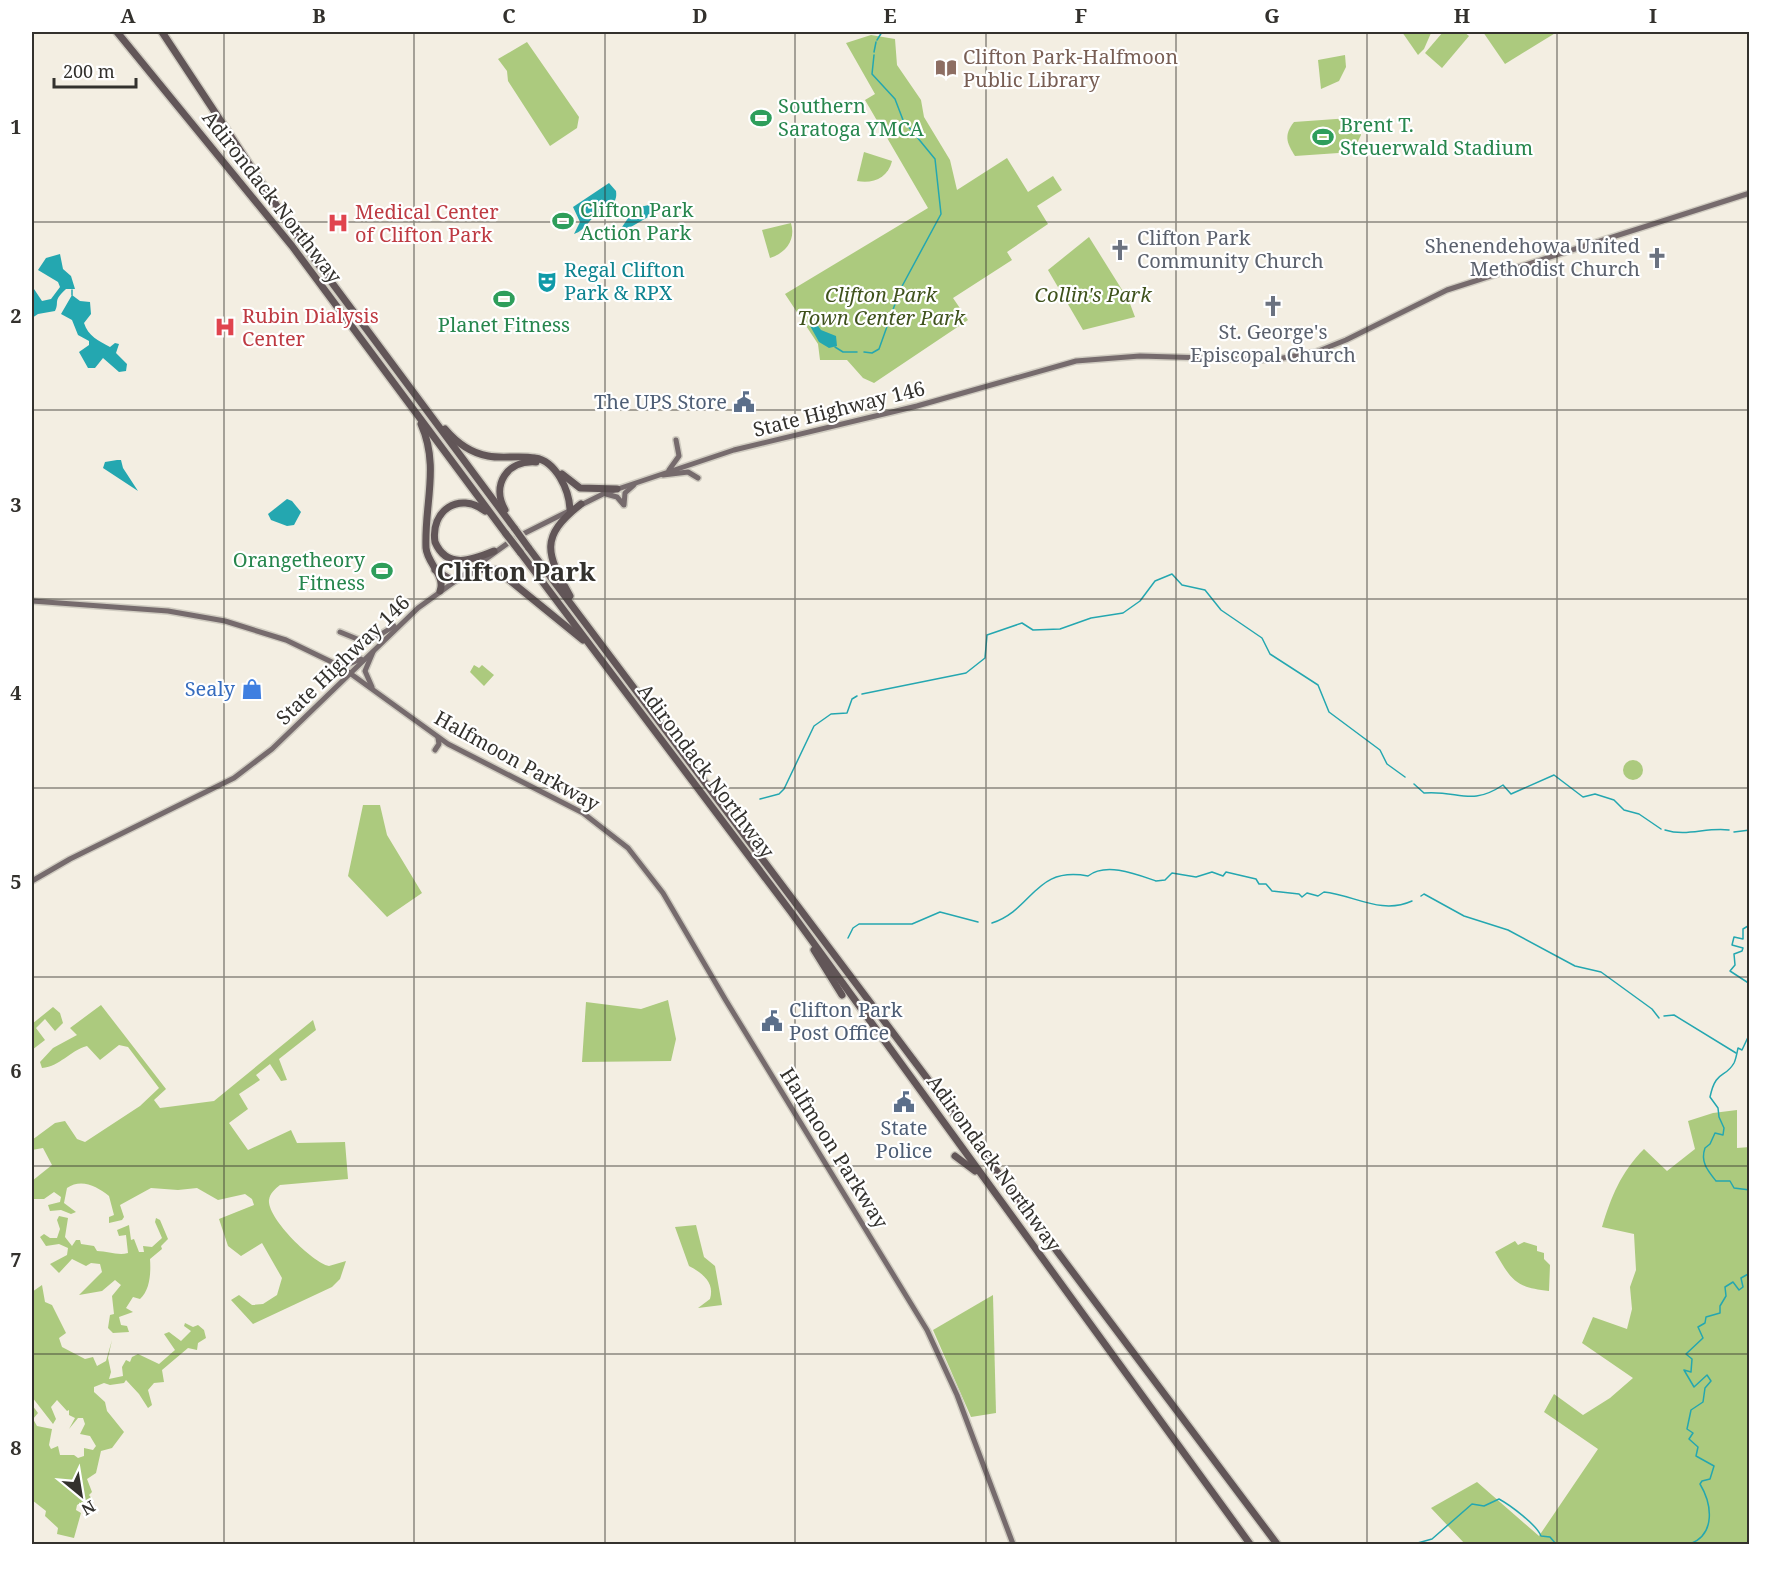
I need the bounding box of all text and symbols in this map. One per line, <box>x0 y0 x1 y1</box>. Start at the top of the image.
text: A <box>120 2 136 29</box>
text: B <box>312 2 326 29</box>
text: C <box>502 2 516 29</box>
text: D <box>692 2 708 29</box>
text: E <box>883 2 897 29</box>
text: F <box>1075 2 1087 29</box>
text: G <box>1264 2 1280 29</box>
text: H <box>1454 2 1470 29</box>
text: I <box>1649 2 1657 29</box>
place label: Clifton Park-Halfmoon Public Library <box>963 43 1178 93</box>
scale bar <box>54 51 136 89</box>
library icon: Clifton Park-Halfmoon Public Library <box>934 56 958 80</box>
text: 200 m <box>63 59 115 83</box>
place label: Southern Saratoga YMCA <box>778 92 925 142</box>
street label: Adirondack Northway <box>197 105 349 289</box>
sports icon: Southern Saratoga YMCA <box>749 106 773 130</box>
place label: Brent T. Steuerwald Stadium <box>1340 111 1533 161</box>
text: 1 <box>10 113 22 140</box>
sports icon: Brent T. Steuerwald Stadium <box>1311 125 1335 149</box>
place label: Clifton Park Action Park <box>580 196 694 246</box>
place label: Medical Center of Clifton Park <box>355 198 499 248</box>
sports icon: Clifton Park Action Park <box>551 209 575 233</box>
hospital icon: Medical Center of Clifton Park <box>326 211 350 235</box>
place label: Clifton Park Community Church <box>1137 224 1324 274</box>
place label: Shenendehowa United Methodist Church <box>1425 232 1640 282</box>
church icon: Clifton Park Community Church <box>1108 238 1132 262</box>
church icon: Shenendehowa United Methodist Church <box>1645 246 1669 270</box>
place label: Regal Clifton Park & RPX <box>564 256 685 306</box>
theatre icon: Regal Clifton Park & RPX <box>535 270 559 294</box>
park label: Clifton Park Town Center Park <box>797 281 965 331</box>
park label: Collin's Park <box>1034 281 1152 308</box>
sports icon: Planet Fitness <box>492 287 516 311</box>
church icon: St. George's Episcopal Church <box>1261 294 1285 318</box>
text: 2 <box>10 302 22 329</box>
place label: Rubin Dialysis Center <box>242 302 379 352</box>
place label: Planet Fitness <box>438 311 570 338</box>
hospital icon: Rubin Dialysis Center <box>213 315 237 339</box>
place label: St. George's Episcopal Church <box>1190 318 1356 368</box>
street label: State Highway 146 <box>750 374 928 443</box>
place label: The UPS Store <box>594 388 727 415</box>
public building icon: The UPS Store <box>732 390 756 414</box>
text: 3 <box>10 491 22 518</box>
place label: Orangetheory Fitness <box>233 546 366 596</box>
district label: Clifton Park <box>436 553 596 589</box>
sports icon: Orangetheory Fitness <box>370 559 394 583</box>
street label: State Highway 146 <box>270 589 415 730</box>
place label: Sealy <box>185 675 236 702</box>
shop icon: Sealy <box>240 677 264 701</box>
street label: Adirondack Northway <box>632 678 781 864</box>
text: 4 <box>10 679 22 706</box>
street label: Halfmoon Parkway <box>430 704 605 817</box>
text: 5 <box>10 868 22 895</box>
place label: Clifton Park Post Office <box>789 996 903 1046</box>
public building icon: Clifton Park Post Office <box>760 1009 784 1033</box>
text: 6 <box>10 1057 22 1084</box>
street label: Halfmoon Parkway <box>774 1062 895 1234</box>
street label: Adirondack Northway <box>921 1069 1068 1257</box>
public building icon: State Police <box>892 1090 916 1114</box>
place label: State Police <box>876 1114 932 1164</box>
text: 7 <box>10 1246 22 1273</box>
text: 8 <box>10 1434 22 1461</box>
north arrow <box>51 1465 111 1525</box>
text: N <box>77 1495 99 1521</box>

